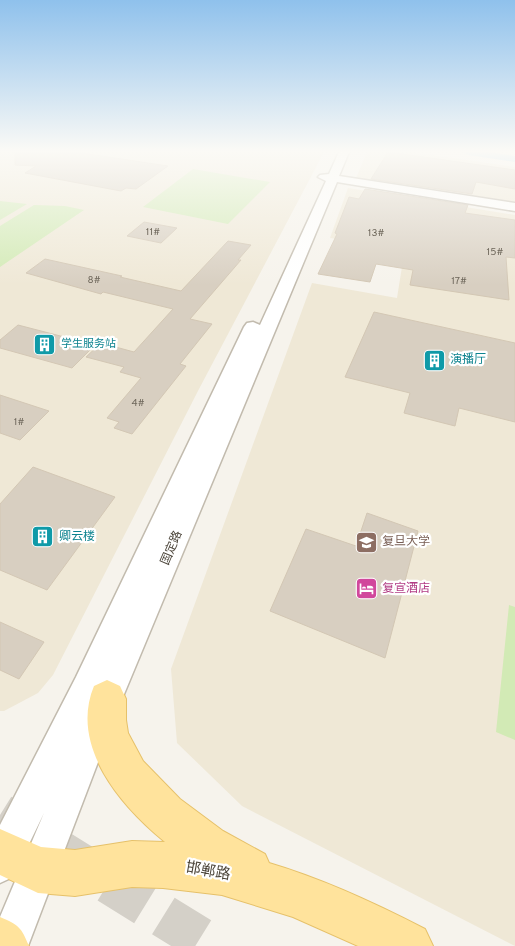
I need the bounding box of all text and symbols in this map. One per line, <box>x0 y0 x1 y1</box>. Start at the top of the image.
house number: 11# <box>146 226 160 239</box>
house number: 13# <box>368 227 384 240</box>
house number: 15# <box>487 246 504 259</box>
house number: 8# <box>88 274 101 287</box>
house number: 17# <box>451 275 467 288</box>
building icon: 学生服务站 <box>33 332 57 356</box>
place label: 学生服务站 <box>61 337 116 351</box>
building icon: 演播厅 <box>422 348 446 372</box>
place label: 演播厅 <box>450 352 486 368</box>
house number: 4# <box>131 397 145 410</box>
house number: 1# <box>14 416 24 429</box>
building icon: 卿云楼 <box>31 525 55 549</box>
street label: 国定路 <box>158 528 186 568</box>
place label: 卿云楼 <box>59 529 95 545</box>
school or university icon: 复旦大学 <box>354 530 378 554</box>
place label: 复旦大学 <box>382 534 430 550</box>
hotel icon: 复宣酒店 <box>354 577 378 601</box>
place label: 复宣酒店 <box>382 581 430 597</box>
street label: 邯郸路 <box>184 859 232 885</box>

